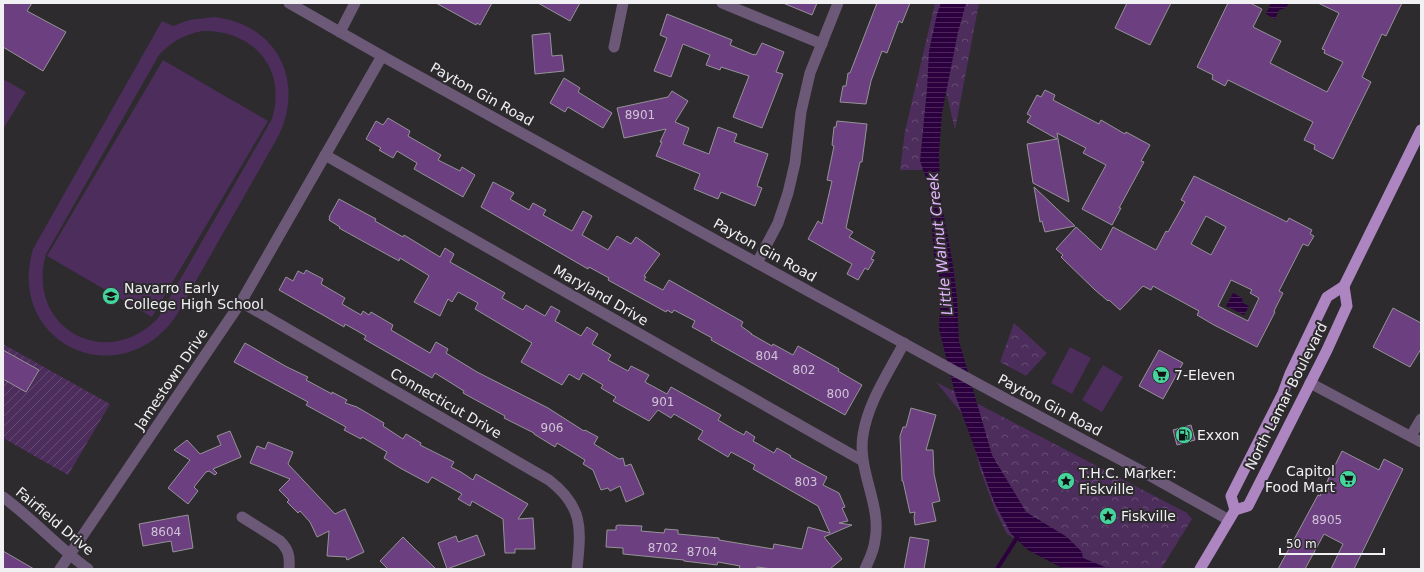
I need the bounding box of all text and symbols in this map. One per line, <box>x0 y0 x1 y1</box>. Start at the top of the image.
street label: Payton Gin Road <box>428 59 536 129</box>
house number: 8901 <box>625 108 655 122</box>
water label: Little Walnut Creek <box>923 171 956 316</box>
street label: Payton Gin Road <box>711 215 819 285</box>
street label: Maryland Drive <box>551 261 651 329</box>
place label: Navarro Early College High School <box>124 280 264 312</box>
school or university icon: Navarro Early College High School <box>101 286 121 306</box>
street label: North Lamar Boulevard <box>1242 320 1330 472</box>
street label: Jamestown Drive <box>131 325 211 433</box>
house number: 804 <box>756 349 778 363</box>
house number: 802 <box>793 363 815 377</box>
street label: Connecticut Drive <box>388 365 504 441</box>
supermarket icon: 7-Eleven <box>1151 365 1171 385</box>
place label: 7-Eleven <box>1174 367 1235 383</box>
street label: Payton Gin Road <box>995 371 1105 439</box>
house number: 800 <box>827 387 849 401</box>
house number: 901 <box>652 395 674 409</box>
house number: 906 <box>541 421 563 435</box>
fuel station icon: Exxon <box>1174 425 1194 445</box>
place label: Exxon <box>1197 427 1239 443</box>
place label: Capitol Food Mart <box>1265 463 1335 495</box>
place label: T.H.C. Marker: Fiskville <box>1078 465 1177 497</box>
supermarket icon: Capitol Food Mart <box>1338 469 1358 489</box>
place icon: T.H.C. Marker: Fiskville <box>1056 471 1076 491</box>
house number: 803 <box>795 475 817 489</box>
street label: Fairfield Drive <box>13 484 97 558</box>
place icon: Fiskville <box>1098 506 1118 526</box>
place label: Fiskville <box>1121 508 1176 524</box>
house number: 8905 <box>1312 513 1342 527</box>
house number: 8604 <box>151 525 181 539</box>
scale bar <box>1280 530 1384 556</box>
text: 50 m <box>1286 537 1317 551</box>
house number: 8702 <box>648 541 678 555</box>
house number: 8704 <box>687 545 717 559</box>

